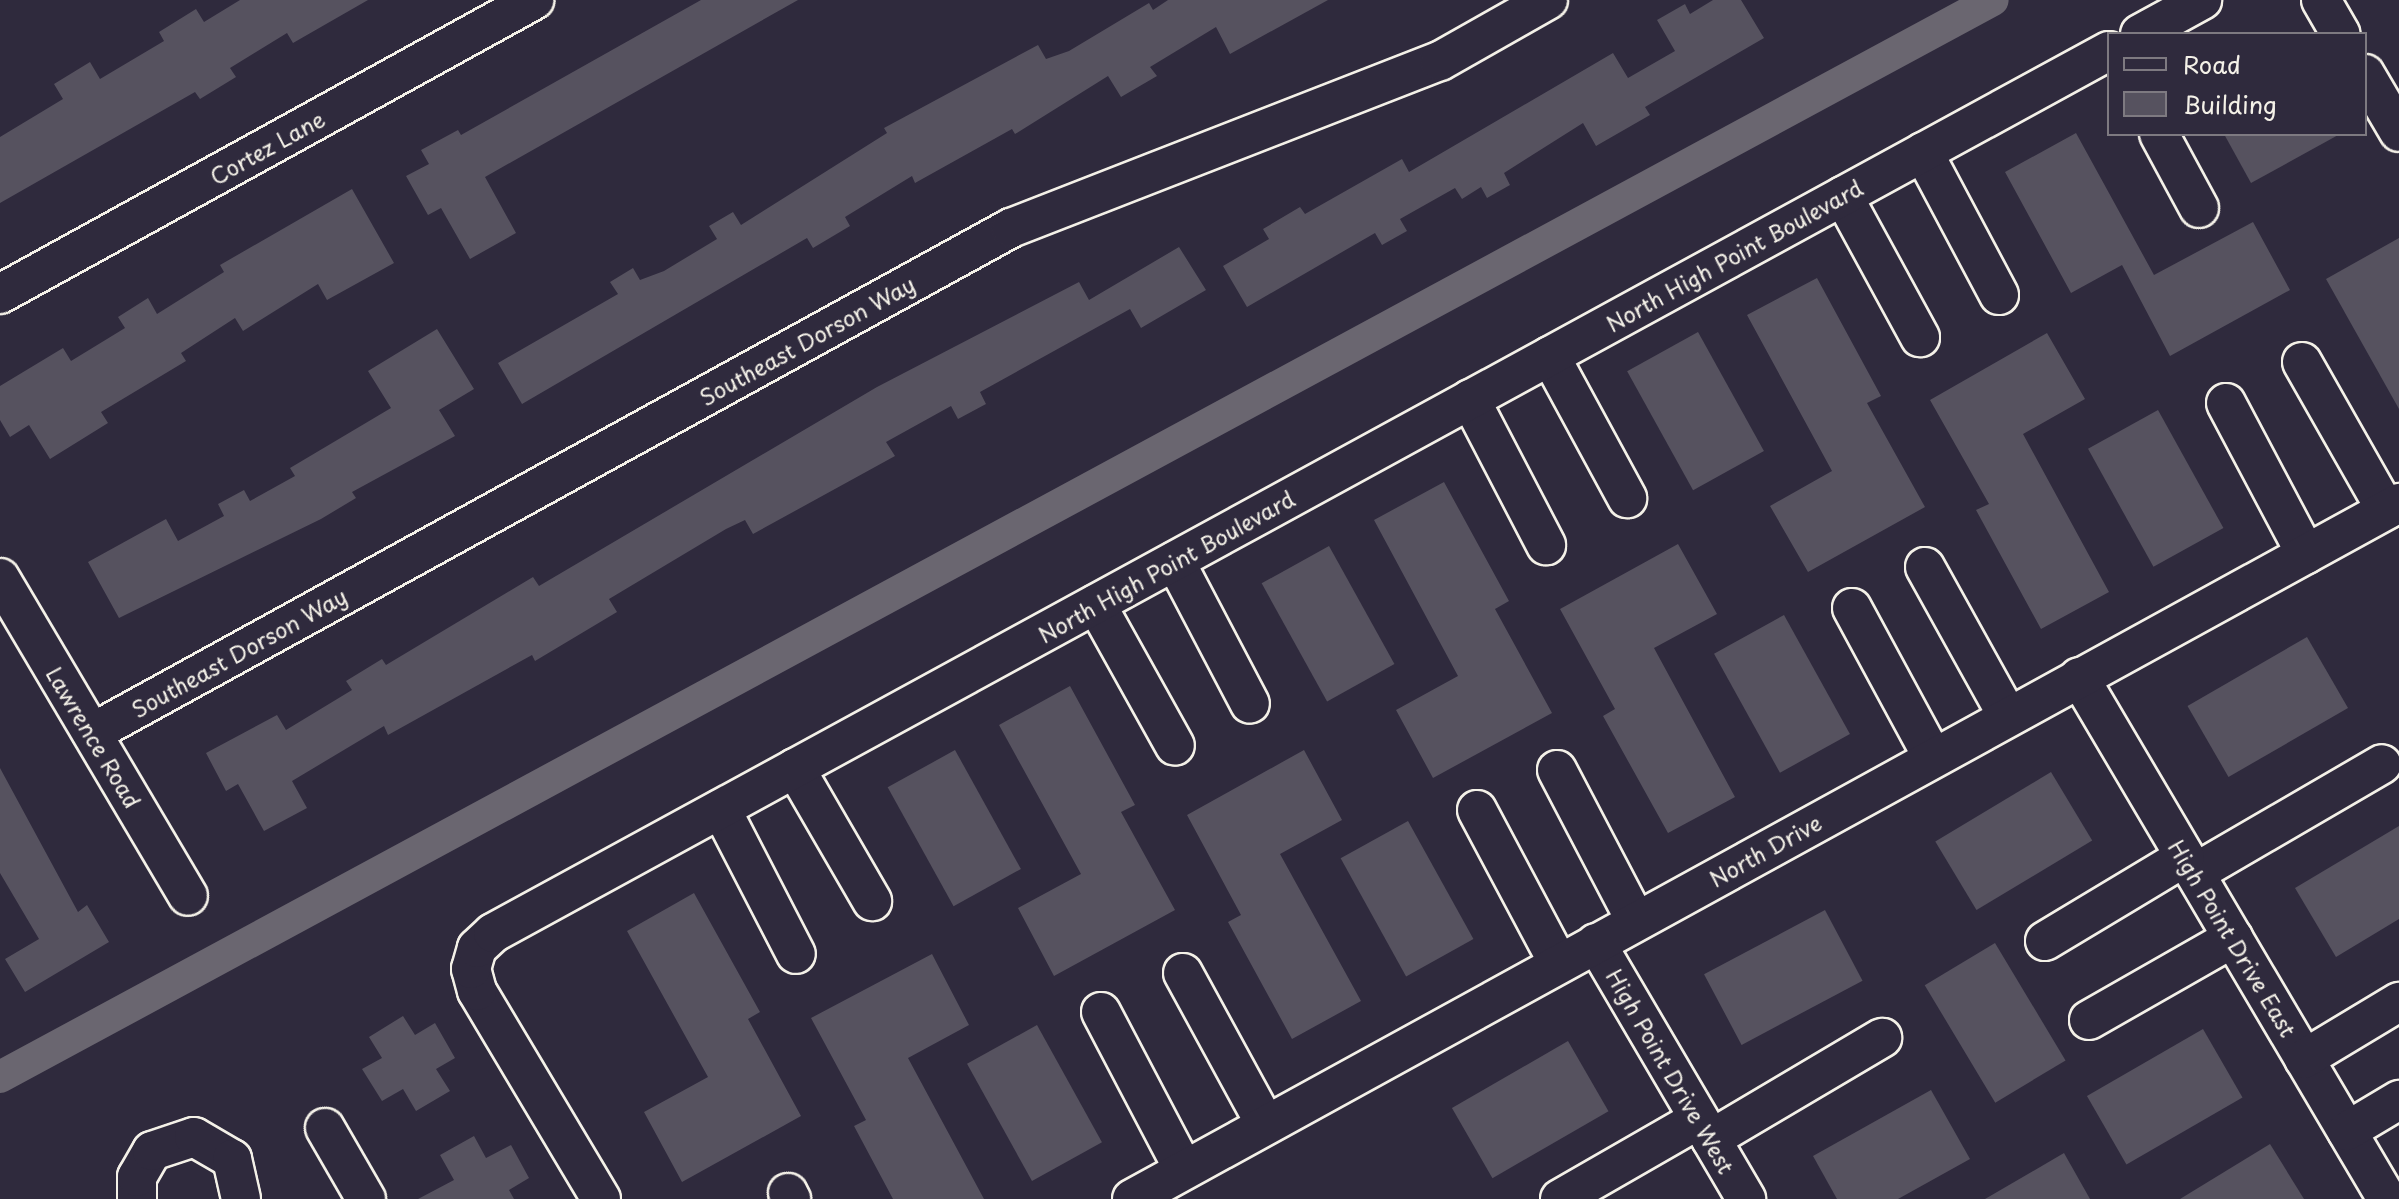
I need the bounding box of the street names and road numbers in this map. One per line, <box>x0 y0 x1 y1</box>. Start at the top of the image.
street label: Cortez Lane <box>205 104 329 190</box>
street label: North High Point Boulevard <box>1601 173 1867 337</box>
street label: Southeast Dorson Way <box>695 270 919 410</box>
street label: North High Point Boulevard <box>1033 484 1299 648</box>
street label: Southeast Dorson Way <box>127 582 351 722</box>
street label: Lawrence Road <box>41 661 147 813</box>
street label: North Drive <box>1704 808 1826 892</box>
street label: High Point Drive East <box>2163 834 2303 1042</box>
street label: High Point Drive West <box>1602 964 1740 1178</box>

